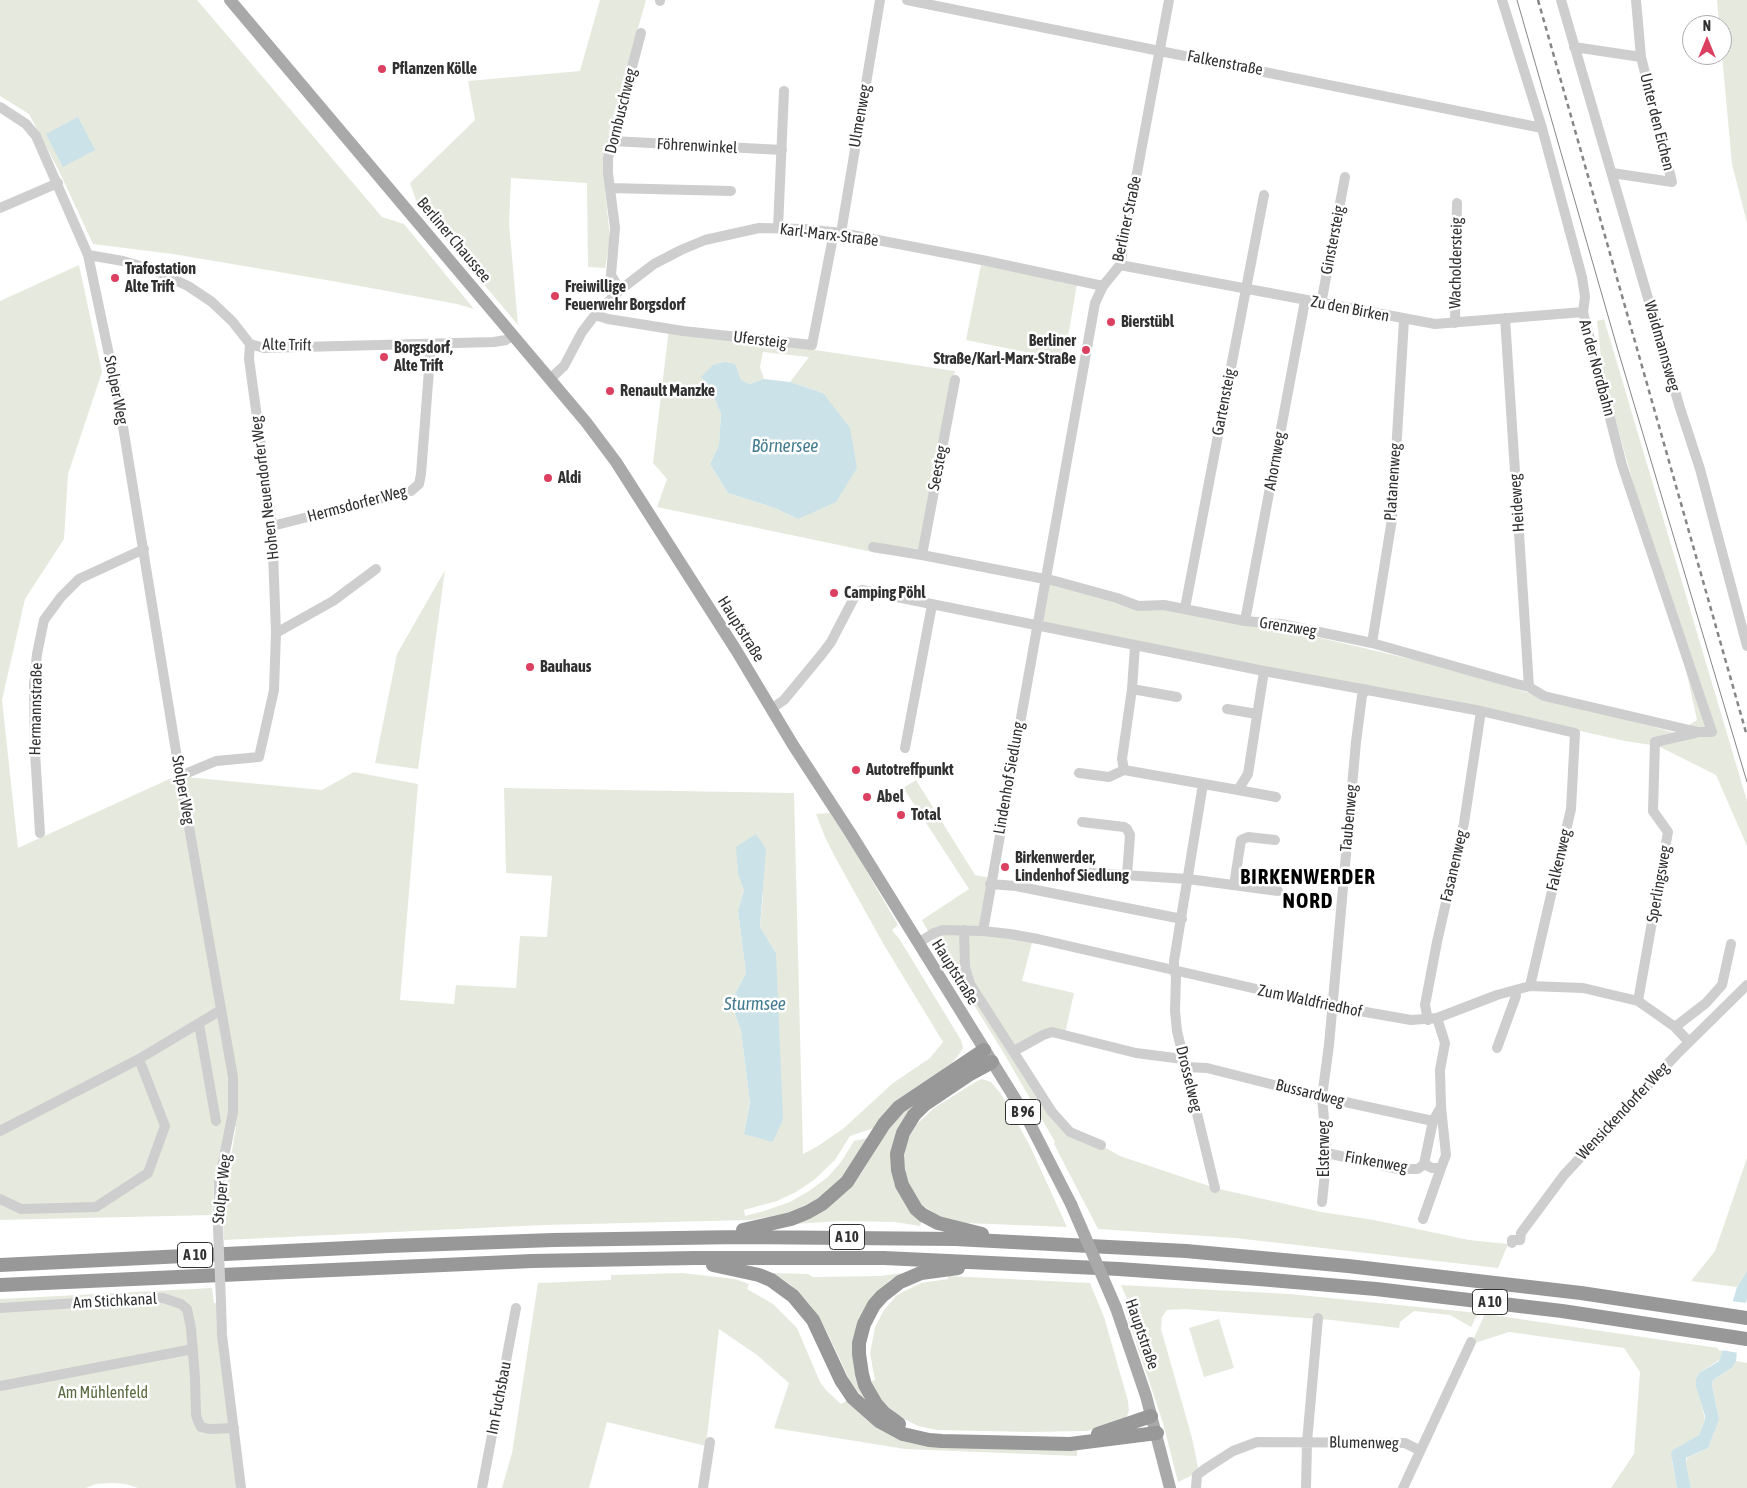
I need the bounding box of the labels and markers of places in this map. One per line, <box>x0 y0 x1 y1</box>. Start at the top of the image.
place label: Pflanzen Kölle <box>392 59 477 79</box>
marker: Pflanzen Kölle <box>376 63 388 75</box>
place label: Trafostation Alte Trift <box>125 259 196 297</box>
marker: Trafostation Alte Trift <box>109 272 121 284</box>
place label: Freiwillige Feuerwehr Borgsdorf <box>565 277 685 315</box>
marker: Freiwillige Feuerwehr Borgsdorf <box>549 290 561 302</box>
place label: Bierstübl <box>1121 312 1174 332</box>
marker: Bierstübl <box>1105 316 1117 328</box>
place label: Berliner Straße/Karl-Marx-Straße <box>933 331 1076 369</box>
place label: Borgsdorf, Alte Trift <box>394 338 453 376</box>
marker: Berliner Straße/Karl-Marx-Straße <box>1080 344 1092 356</box>
marker: Borgsdorf, Alte Trift <box>378 351 390 363</box>
place label: Renault Manzke <box>620 381 715 401</box>
marker: Renault Manzke <box>604 385 616 397</box>
place label: Aldi <box>558 468 581 488</box>
marker: Aldi <box>542 472 554 484</box>
place label: Camping Pöhl <box>844 583 925 603</box>
marker: Camping Pöhl <box>828 587 840 599</box>
place label: Bauhaus <box>540 657 591 677</box>
marker: Bauhaus <box>524 661 536 673</box>
place label: Autotreffpunkt <box>866 760 954 780</box>
marker: Autotreffpunkt <box>850 764 862 776</box>
place label: Abel <box>877 787 904 807</box>
marker: Abel <box>861 791 873 803</box>
place label: Total <box>911 805 941 825</box>
marker: Total <box>895 809 907 821</box>
place label: Birkenwerder, Lindenhof Siedlung <box>1015 848 1129 886</box>
marker: Birkenwerder, Lindenhof Siedlung <box>999 861 1011 873</box>

